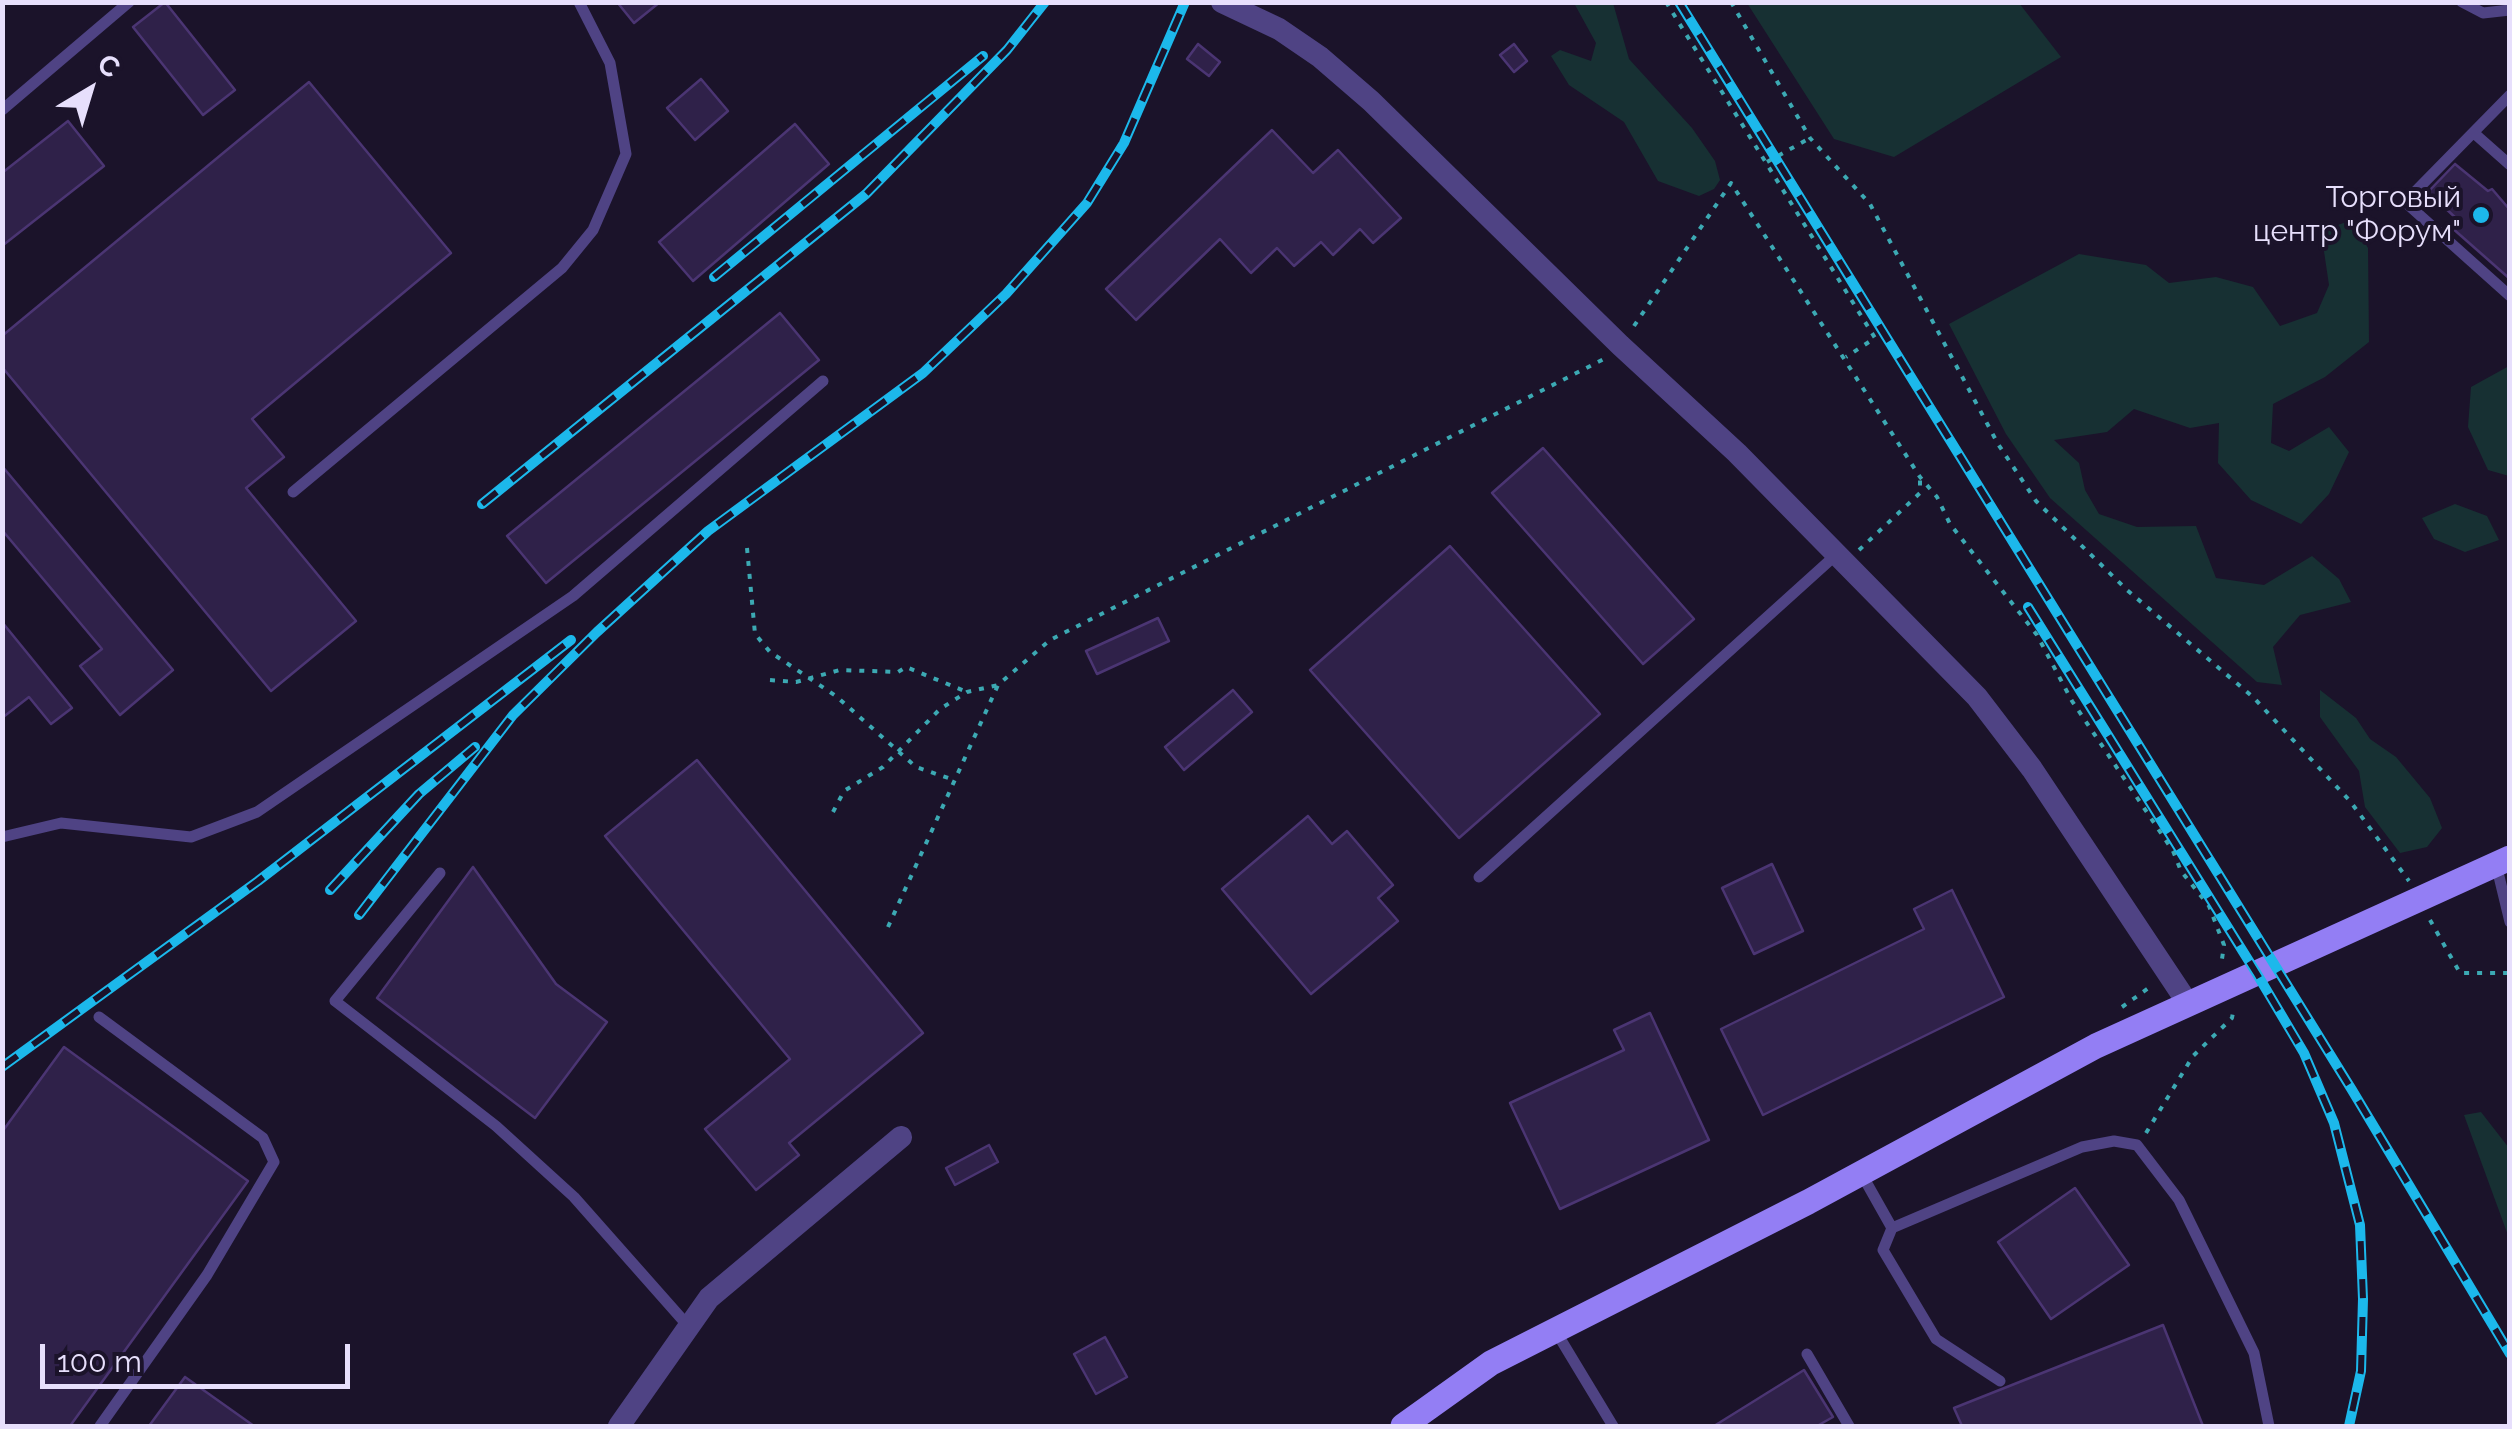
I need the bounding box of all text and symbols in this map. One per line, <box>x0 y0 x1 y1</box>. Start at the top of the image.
north arrow <box>40 40 140 140</box>
text: С <box>91 47 127 85</box>
place label: Торговый центр "Форум" <box>2253 180 2461 250</box>
marker: Торговый центр "Форум" <box>2470 204 2492 226</box>
scale bar <box>45 1324 355 1386</box>
text: 100 m <box>57 1344 142 1379</box>

